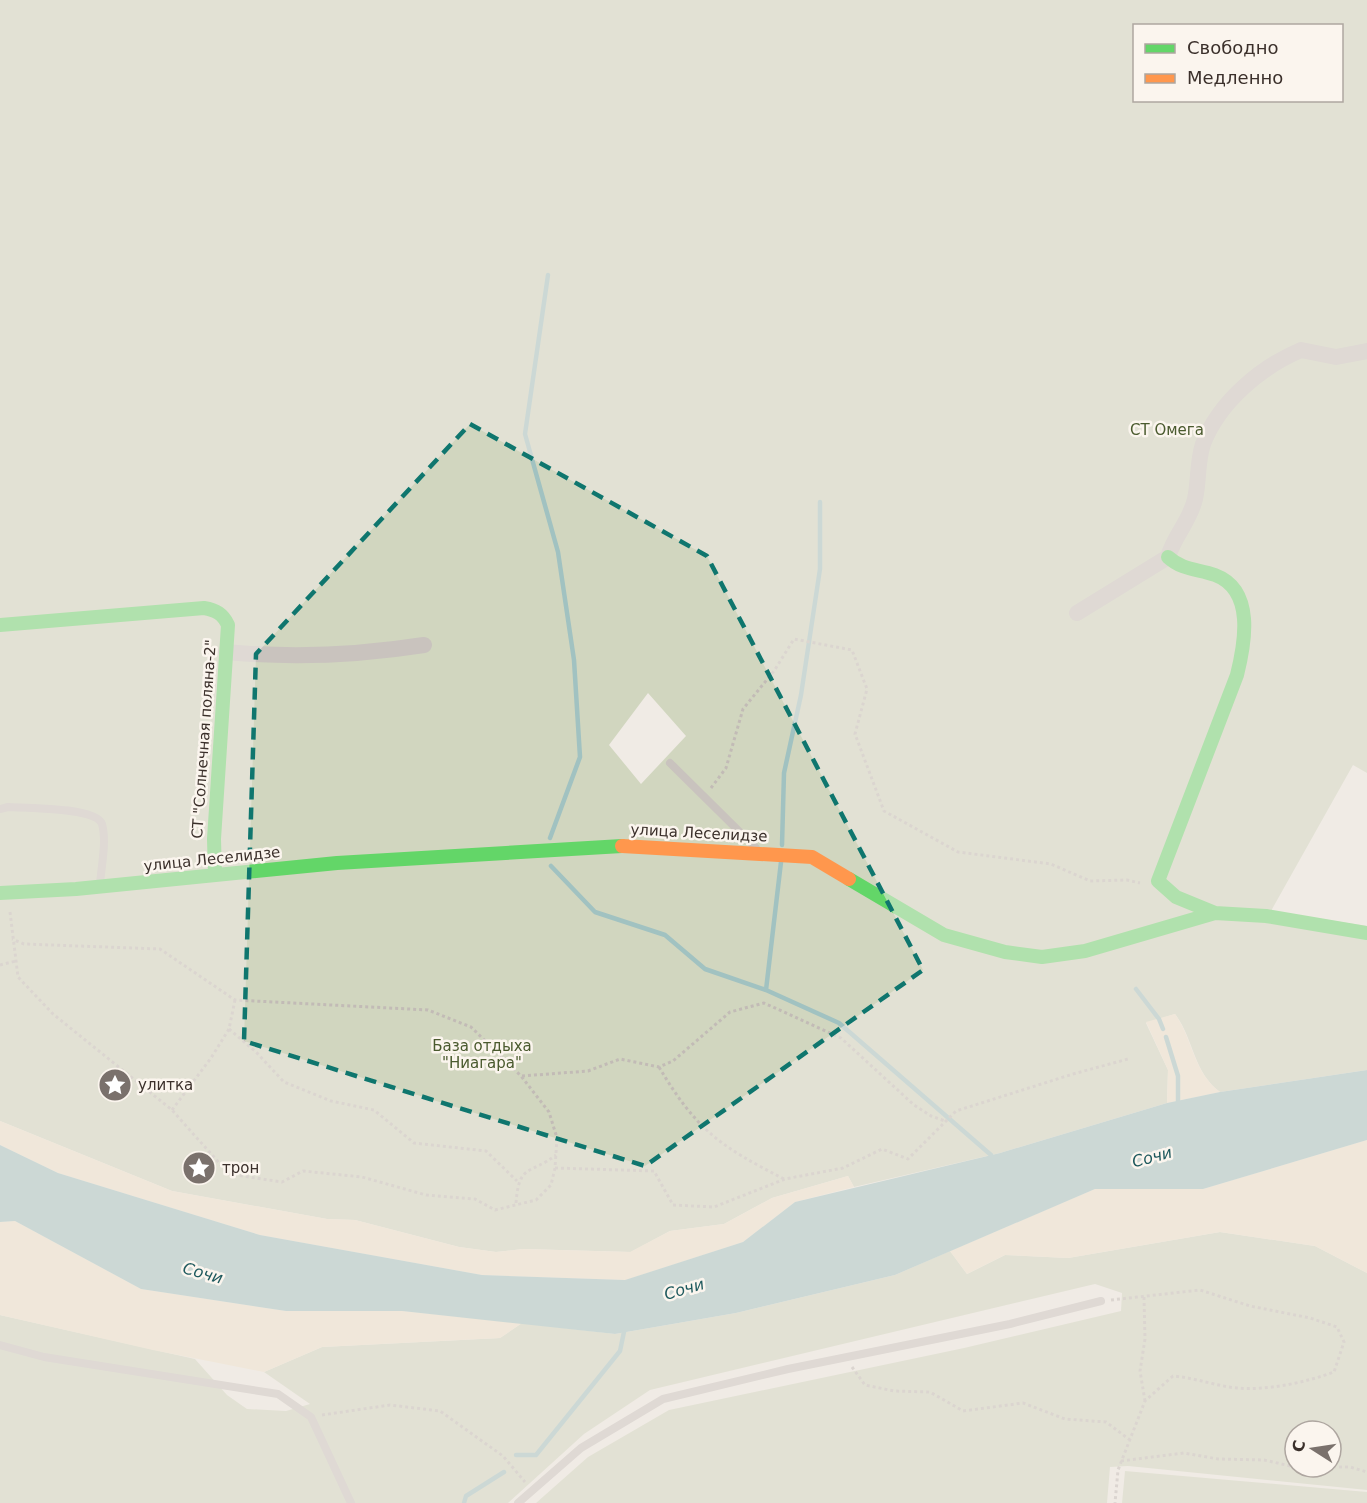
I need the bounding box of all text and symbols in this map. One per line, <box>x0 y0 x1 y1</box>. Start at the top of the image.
legend <box>1133 24 1343 102</box>
text: Свободно <box>1187 37 1279 58</box>
text: Медленно <box>1187 67 1283 88</box>
park label: СТ Омега <box>1130 421 1204 439</box>
street label: СТ "Солнечная поляна-2" <box>188 639 220 839</box>
street label: улица Леселидзе <box>630 820 768 846</box>
street label: улица Леселидзе <box>143 843 281 875</box>
park label: База отдыха "Ниагара" <box>432 1037 532 1072</box>
place icon: улитка <box>97 1067 133 1103</box>
place label: улитка <box>138 1076 193 1094</box>
water label: Сочи <box>1130 1143 1174 1171</box>
place icon: трон <box>181 1150 217 1186</box>
place label: трон <box>222 1159 259 1177</box>
water label: Сочи <box>181 1258 225 1288</box>
water label: Сочи <box>662 1274 706 1304</box>
north arrow <box>1283 1419 1343 1479</box>
text: С <box>1288 1438 1309 1454</box>

